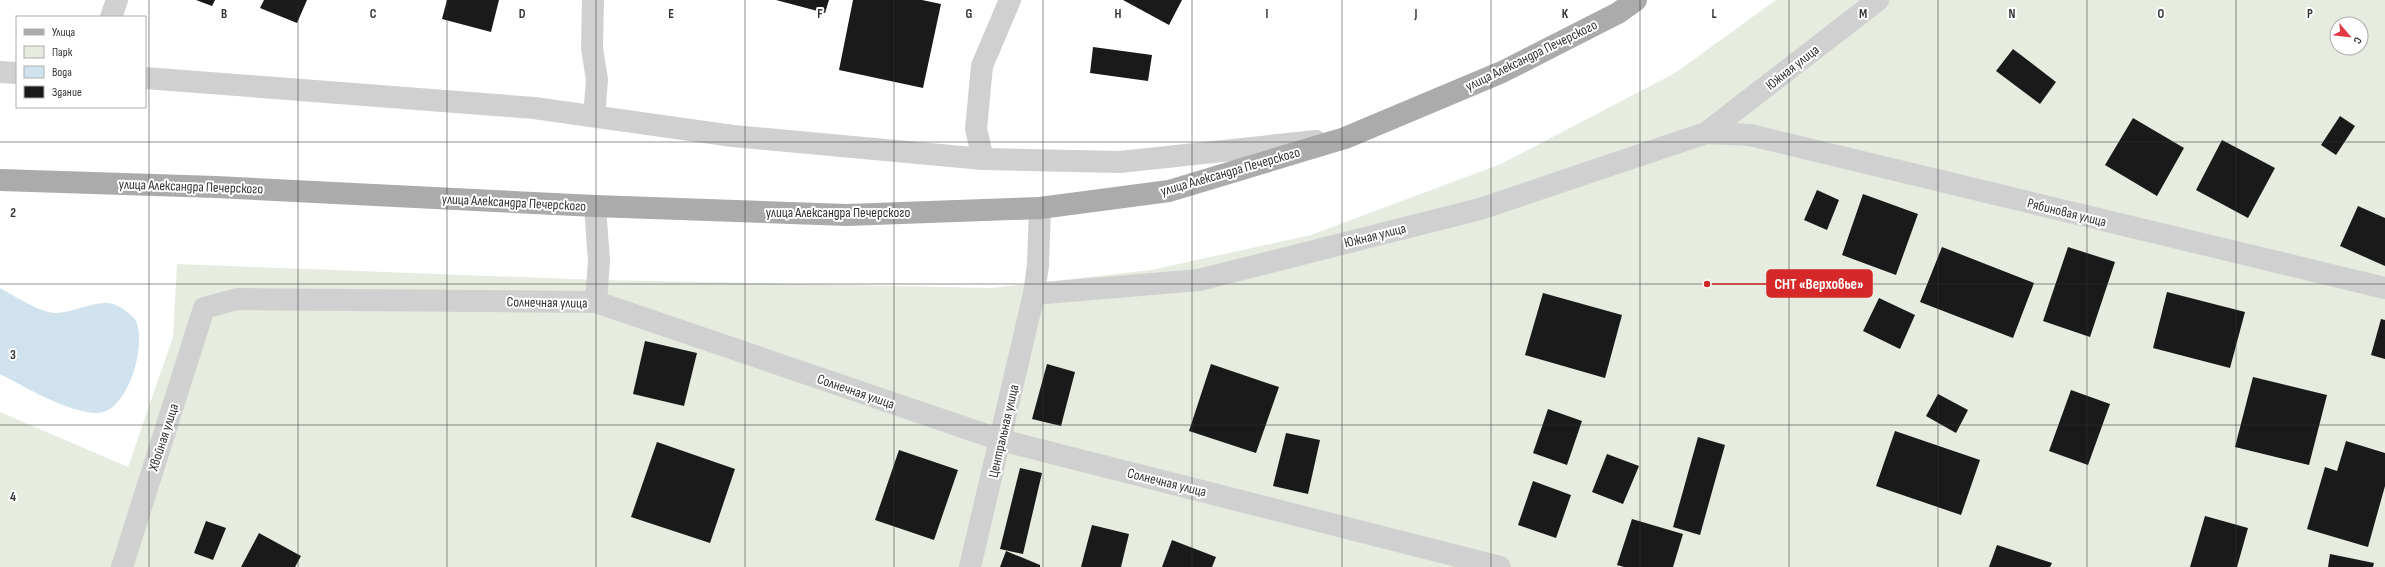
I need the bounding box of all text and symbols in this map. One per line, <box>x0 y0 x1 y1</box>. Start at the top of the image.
text: B <box>221 6 227 22</box>
text: C <box>370 6 377 22</box>
text: D <box>519 6 526 22</box>
text: E <box>668 6 674 22</box>
text: F <box>817 6 823 22</box>
text: G <box>966 6 973 22</box>
text: H <box>1115 6 1122 22</box>
text: I <box>1266 6 1269 22</box>
text: J <box>1414 6 1418 22</box>
text: K <box>1562 6 1569 22</box>
text: L <box>1711 6 1717 22</box>
text: M <box>1859 6 1867 22</box>
text: N <box>2009 6 2016 22</box>
text: O <box>2158 6 2165 22</box>
text: P <box>2307 6 2313 22</box>
legend <box>16 16 146 108</box>
street label: улица Александра Печерского <box>1463 16 1600 95</box>
north arrow <box>2329 16 2369 56</box>
text: Улица <box>52 25 76 40</box>
text: С <box>2350 35 2364 46</box>
street label: Южная улица <box>1762 41 1822 94</box>
text: Парк <box>52 45 73 60</box>
text: Вода <box>52 65 72 80</box>
text: Здание <box>52 85 82 100</box>
street label: улица Александра Печерского <box>1158 143 1302 200</box>
street label: улица Александра Печерского <box>118 175 264 198</box>
street label: улица Александра Печерского <box>441 190 587 215</box>
street label: Рябиновая улица <box>2026 194 2108 231</box>
street label: улица Александра Печерского <box>766 204 910 221</box>
text: 2 <box>10 205 16 221</box>
street label: Южная улица <box>1342 220 1408 251</box>
callout: СНТ «Верховье» <box>1767 270 1872 297</box>
text: СНТ «Верховье» <box>1774 275 1864 294</box>
street label: Солнечная улица <box>506 293 588 312</box>
text: 3 <box>10 347 16 363</box>
street label: Солнечная улица <box>815 370 897 413</box>
street label: Центральная улица <box>984 383 1022 479</box>
street label: Хвойная улица <box>144 401 182 474</box>
street label: Солнечная улица <box>1126 464 1208 501</box>
text: 4 <box>10 489 16 505</box>

